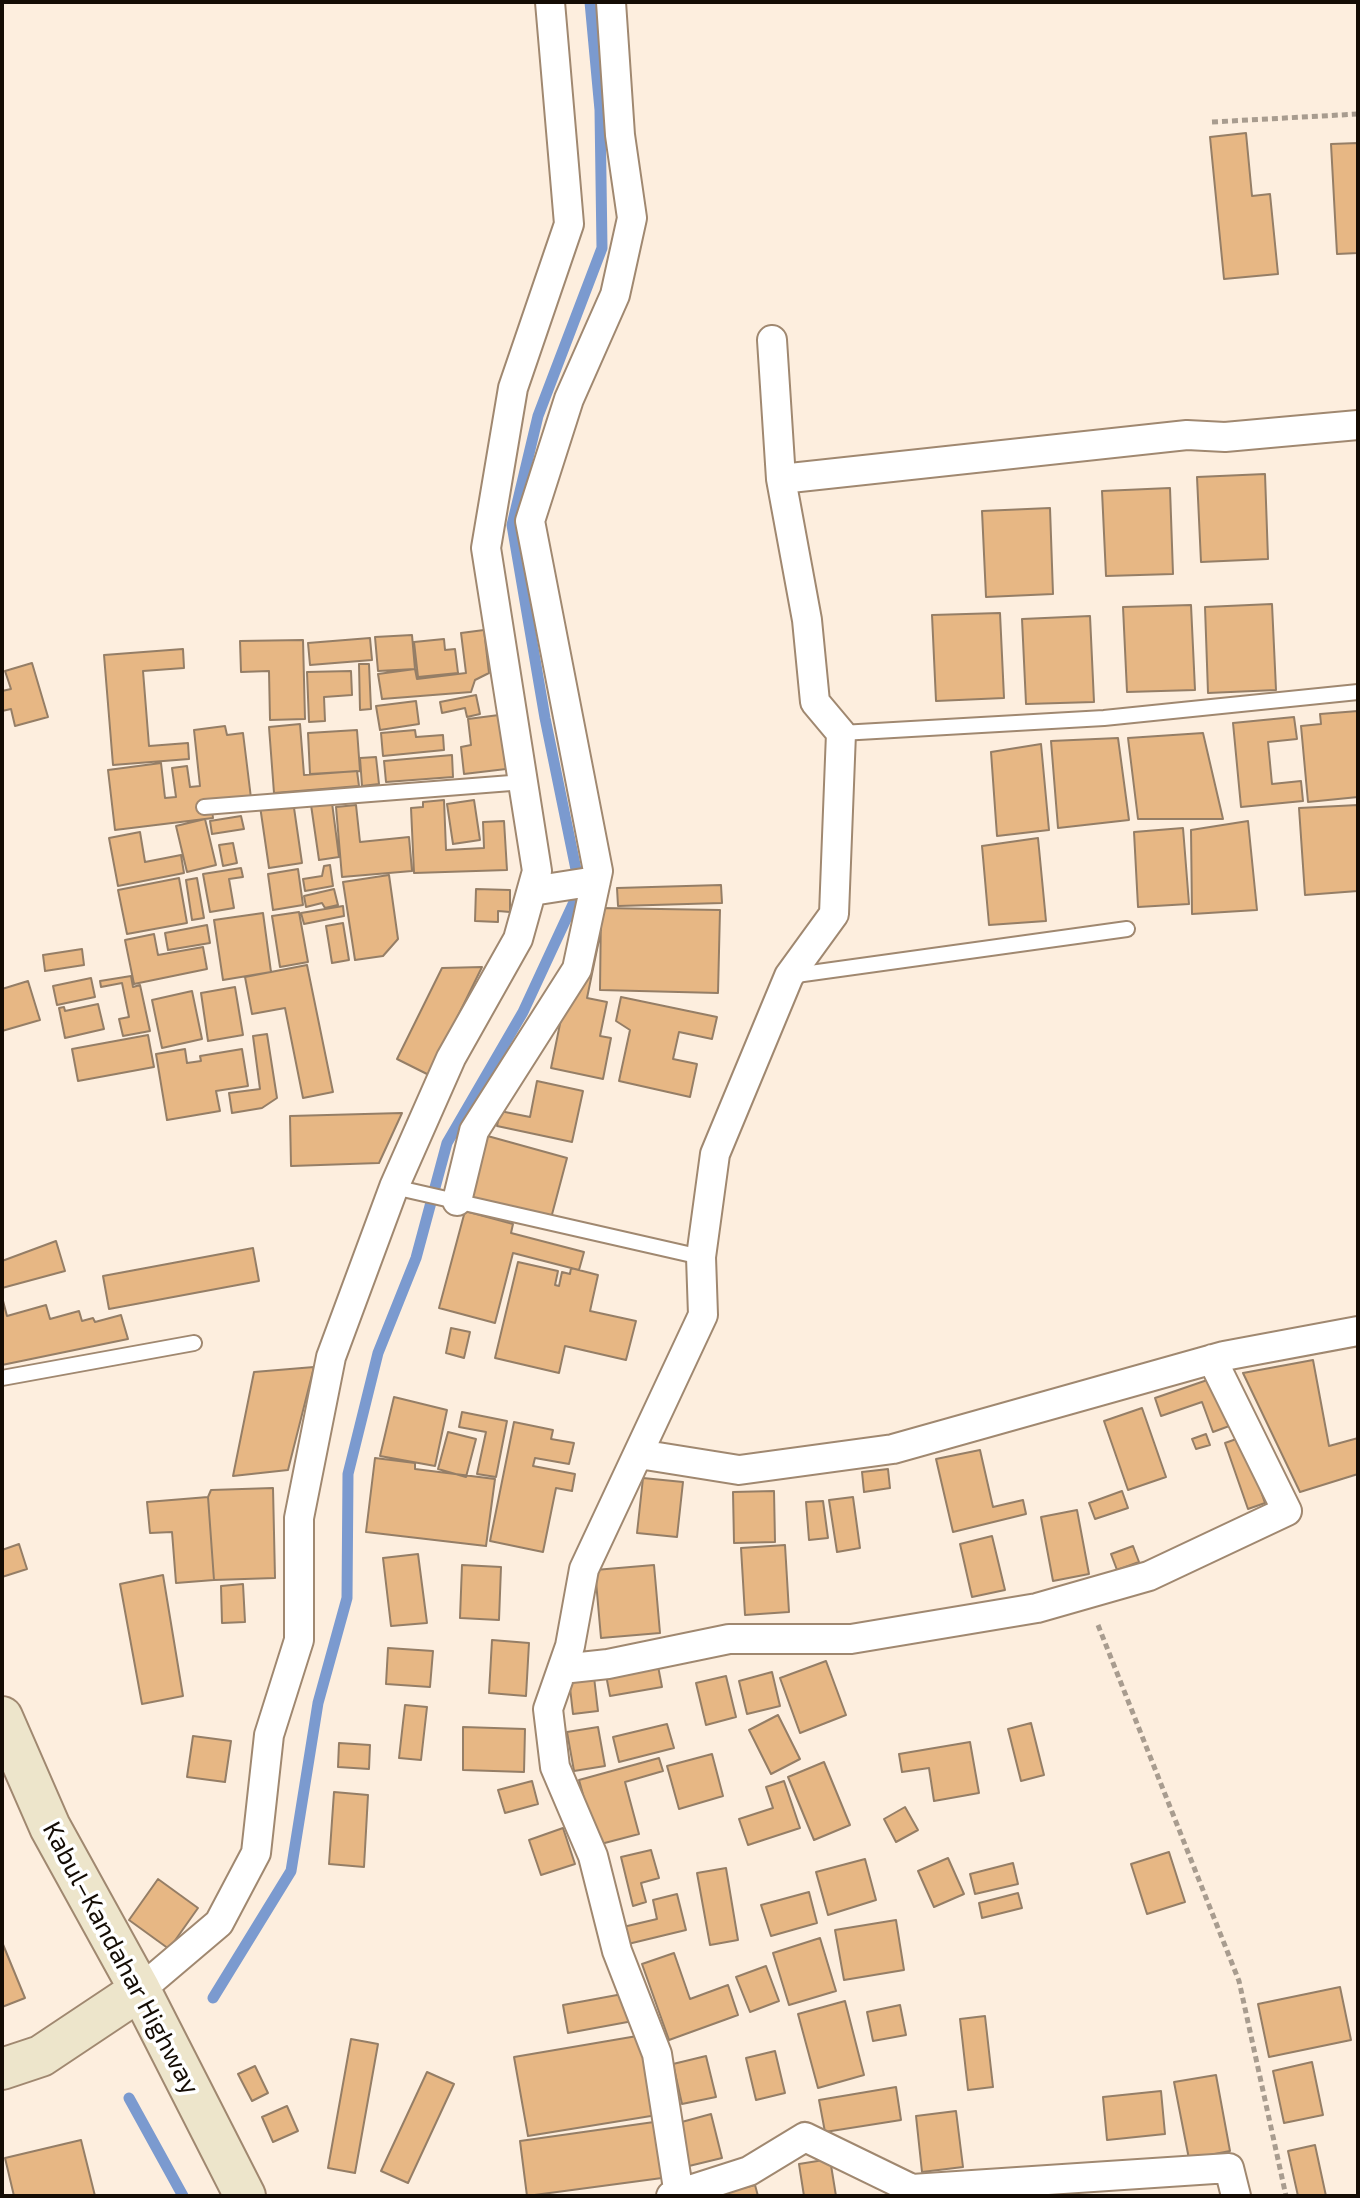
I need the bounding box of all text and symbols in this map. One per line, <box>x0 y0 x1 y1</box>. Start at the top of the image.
street label: Kabul–Kandahar Highway <box>36 1816 206 2100</box>

